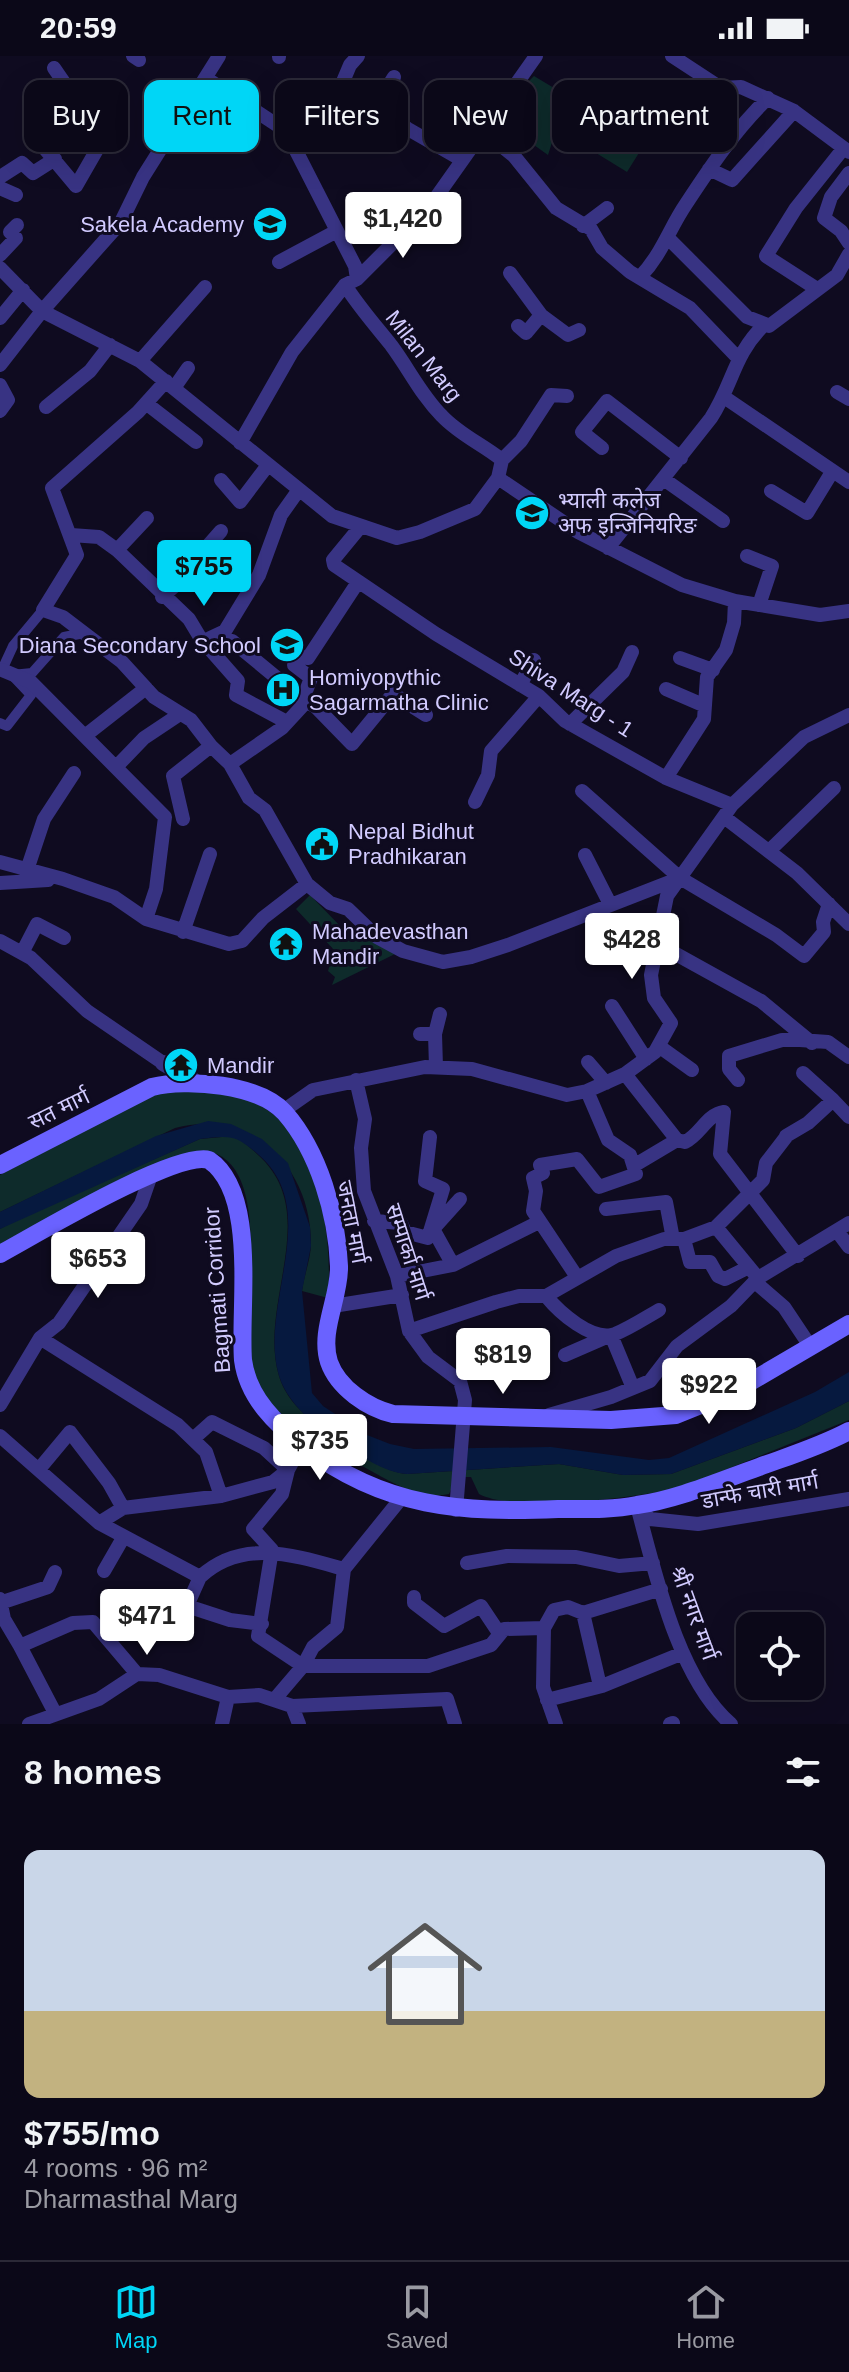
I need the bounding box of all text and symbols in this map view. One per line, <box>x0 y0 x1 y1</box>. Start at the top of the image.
text: 20:59 <box>40 11 117 44</box>
chip: Buy <box>24 80 128 152</box>
chip: Rent <box>144 80 259 152</box>
chip: Filters <box>275 80 408 152</box>
chip: New <box>424 80 536 152</box>
chip: Apartment <box>552 80 737 152</box>
pin: $1,420 <box>338 192 468 260</box>
text: $1,420 <box>363 203 443 233</box>
school or university icon: Sakela Academy <box>251 205 289 243</box>
place label: Sakela Academy <box>80 212 244 237</box>
street label: Milan Marg <box>381 305 467 407</box>
place label: भ्याली कलेज अफ इन्जिनियरिङ <box>558 487 698 538</box>
school or university icon: भ्याली कलेज अफ इन्जिनियरिङ <box>513 494 551 532</box>
pin: $755 <box>157 540 251 608</box>
text: $755 <box>175 551 233 581</box>
school or university icon: Diana Secondary School <box>268 626 306 664</box>
place label: Diana Secondary School <box>19 633 261 658</box>
street label: Shiva Marg - 1 <box>504 644 638 742</box>
place label: Homiyopythic Sagarmatha Clinic <box>309 665 489 715</box>
hospital icon: Homiyopythic Sagarmatha Clinic <box>264 671 302 709</box>
place label: Nepal Bidhut Pradhikaran <box>348 819 474 869</box>
public building icon: Nepal Bidhut Pradhikaran <box>303 825 341 863</box>
pin: $428 <box>585 913 679 981</box>
place label: Mahadevasthan Mandir <box>312 919 469 969</box>
text: $428 <box>603 924 661 954</box>
temple icon: Mahadevasthan Mandir <box>267 925 305 963</box>
temple icon: Mandir <box>162 1046 200 1084</box>
place label: Mandir <box>207 1053 274 1078</box>
street label: सत मार्ग <box>24 1083 94 1134</box>
street label: जनता मार्ग <box>332 1178 372 1267</box>
street label: सम्पार्का मार्ग <box>381 1201 436 1304</box>
street label: Bagmati Corridor <box>199 1206 235 1374</box>
pin: $653 <box>51 1232 145 1300</box>
text: $653 <box>69 1243 127 1273</box>
pin: $819 <box>456 1328 550 1396</box>
text: $819 <box>474 1339 532 1369</box>
pin: $922 <box>662 1358 756 1426</box>
text: $922 <box>680 1369 738 1399</box>
pin: $735 <box>273 1414 367 1482</box>
text: $735 <box>291 1425 349 1455</box>
street label: डान्फे चारी मार्ग <box>698 1467 821 1514</box>
street label: श्री नगर मार्ग <box>665 1563 723 1664</box>
pin: $471 <box>100 1589 194 1657</box>
text: $471 <box>118 1600 176 1630</box>
map controls <box>736 1612 824 1700</box>
button: locate <box>736 1612 824 1700</box>
icon: filters <box>781 1750 825 1794</box>
text: 8 homes <box>24 1753 162 1791</box>
icon: home <box>353 1902 497 2046</box>
text: $755/mo <box>24 2114 160 2152</box>
text: 4 rooms · 96 m² <box>24 2153 208 2183</box>
text: Dharmasthal Marg <box>24 2184 238 2214</box>
tab: Map <box>114 2280 158 2354</box>
tab: Saved <box>386 2280 448 2354</box>
tab: Home <box>676 2280 735 2354</box>

